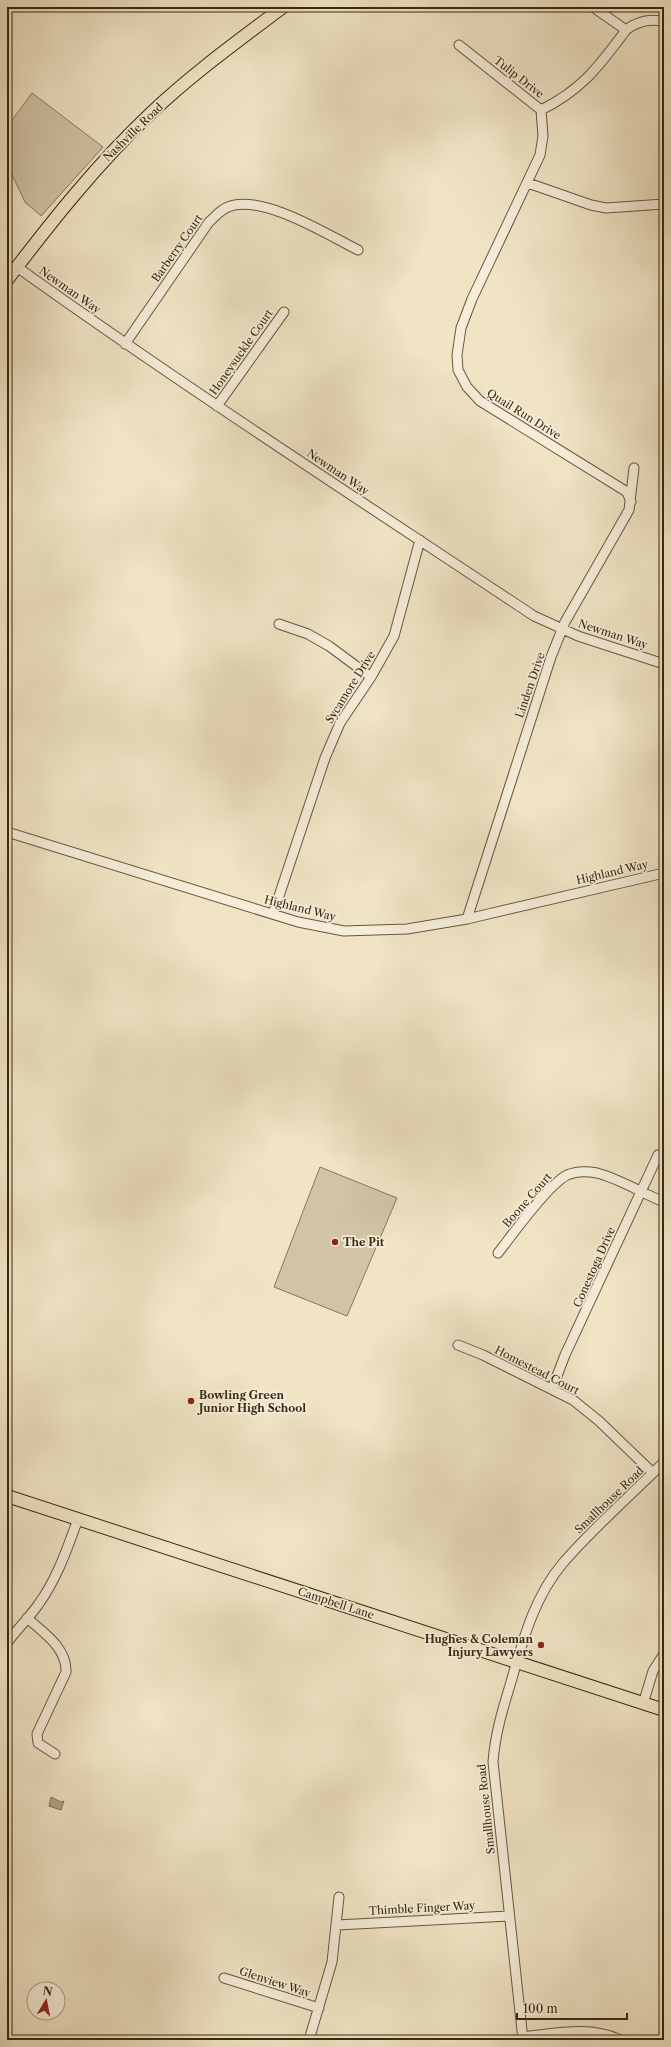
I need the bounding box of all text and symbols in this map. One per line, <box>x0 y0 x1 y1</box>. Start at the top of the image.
street label: Tulip Drive <box>491 53 547 101</box>
street label: Nashville Road <box>100 100 166 164</box>
street label: Barberry Court <box>148 211 206 285</box>
street label: Newman Way <box>36 264 104 317</box>
street label: Honeysuckle Court <box>206 306 276 397</box>
street label: Quail Run Drive <box>484 386 564 442</box>
street label: Newman Way <box>304 446 373 498</box>
street label: Newman Way <box>577 616 650 652</box>
street label: Sycamore Drive <box>322 648 378 726</box>
street label: Linden Drive <box>512 650 548 720</box>
street label: Highland Way <box>575 857 650 887</box>
street label: Highland Way <box>263 892 338 924</box>
street label: Boone Court <box>500 1170 555 1230</box>
street label: Conestoga Drive <box>570 1225 618 1309</box>
place label: The Pit <box>343 1235 385 1249</box>
marker: The Pit <box>330 1237 340 1247</box>
street label: Homestead Court <box>492 1343 582 1397</box>
place label: Bowling Green Junior High School <box>197 1388 306 1415</box>
marker: Bowling Green Junior High School <box>186 1396 196 1406</box>
street label: Smallhouse Road <box>572 1463 647 1537</box>
street label: Campbell Lane <box>296 1584 376 1622</box>
place label: Hughes & Coleman Injury Lawyers <box>425 1632 533 1659</box>
marker: Hughes & Coleman Injury Lawyers <box>536 1640 546 1650</box>
street label: Smallhouse Road <box>474 1763 498 1855</box>
street label: Thimble Finger Way <box>368 1898 476 1918</box>
street label: Glenview Way <box>238 1964 313 2000</box>
north arrow <box>26 1981 66 2021</box>
text: N <box>42 1983 54 1999</box>
scale bar <box>517 1995 627 2021</box>
text: 100 m <box>523 2001 558 2016</box>

